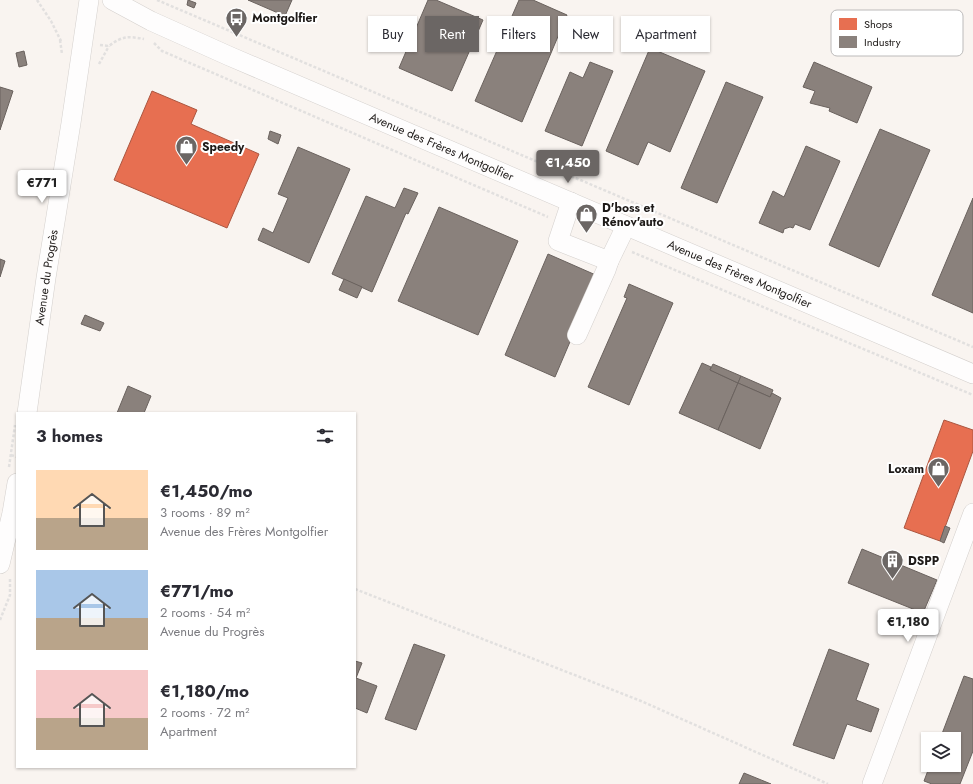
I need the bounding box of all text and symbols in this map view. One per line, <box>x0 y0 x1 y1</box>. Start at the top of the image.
bus stop icon: Montgolfier <box>224 5 250 38</box>
place label: Montgolfier <box>252 9 317 27</box>
legend <box>831 10 963 56</box>
chip: Buy <box>368 16 417 52</box>
chip: Rent <box>425 16 479 52</box>
chip: Filters <box>487 16 550 52</box>
chip: New <box>558 16 613 52</box>
chip: Apartment <box>621 16 710 52</box>
text: Shops <box>864 16 893 32</box>
text: Industry <box>864 34 901 50</box>
street label: Avenue des Frères Montgolfier <box>367 108 517 186</box>
shop icon: Speedy <box>173 134 199 167</box>
place label: Speedy <box>202 138 245 156</box>
pin: €1,450 <box>535 150 601 184</box>
text: €1,450 <box>545 153 591 172</box>
pin: €771 <box>18 170 66 204</box>
text: €771 <box>27 173 57 192</box>
place label: D'boss et Rénov'auto <box>602 199 664 231</box>
shop icon: D'boss et Rénov'auto <box>573 202 599 235</box>
street label: Avenue du Progrès <box>30 228 63 326</box>
street label: Avenue des Frères Montgolfier <box>664 235 815 313</box>
text: 3 homes <box>36 424 103 448</box>
icon: filters <box>314 425 336 447</box>
shop icon: Loxam <box>926 456 952 489</box>
place label: Loxam <box>888 460 924 478</box>
text: €1,450/mo <box>160 479 253 503</box>
icon: home <box>68 486 116 534</box>
text: 3 rooms · 89 m² <box>160 503 250 522</box>
text: Avenue des Frères Montgolfier <box>160 522 328 541</box>
building icon: DSPP <box>880 548 906 581</box>
place label: DSPP <box>908 552 940 570</box>
text: €771/mo <box>160 579 233 603</box>
icon: home <box>68 586 116 634</box>
text: 2 rooms · 54 m² <box>160 603 250 622</box>
pin: €1,180 <box>875 609 941 643</box>
text: €1,180 <box>887 612 929 631</box>
text: Avenue du Progrès <box>160 622 264 641</box>
text: €1,180/mo <box>160 679 249 703</box>
icon: home <box>68 686 116 734</box>
text: 2 rooms · 72 m² <box>160 703 250 722</box>
text: Apartment <box>160 722 217 741</box>
map controls <box>921 732 961 772</box>
button: layers <box>921 732 961 772</box>

